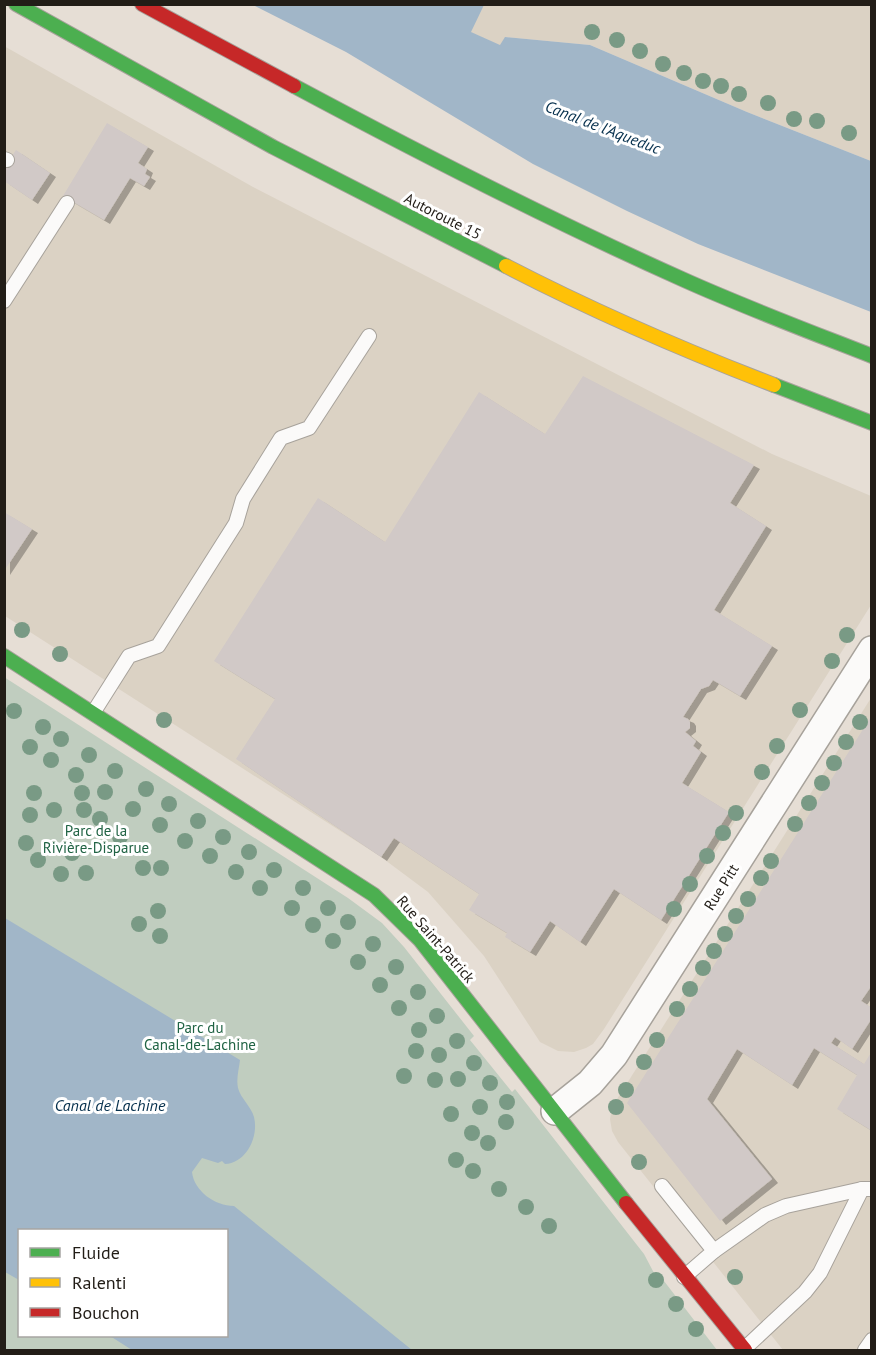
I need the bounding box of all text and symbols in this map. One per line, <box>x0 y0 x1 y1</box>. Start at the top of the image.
water label: Canal de l'Aqueduc <box>543 96 664 158</box>
street label: Autoroute 15 <box>401 188 485 244</box>
park label: Parc de la Rivière-Disparue <box>43 821 149 857</box>
street label: Rue Pitt <box>699 860 743 914</box>
street label: Rue Saint-Patrick <box>393 891 480 987</box>
park label: Parc du Canal-de-Lachine <box>144 1018 256 1054</box>
water label: Canal de Lachine <box>55 1095 166 1115</box>
legend <box>18 1229 228 1337</box>
text: Fluide <box>72 1241 120 1264</box>
text: Ralenti <box>72 1271 127 1294</box>
text: Bouchon <box>72 1301 139 1324</box>

